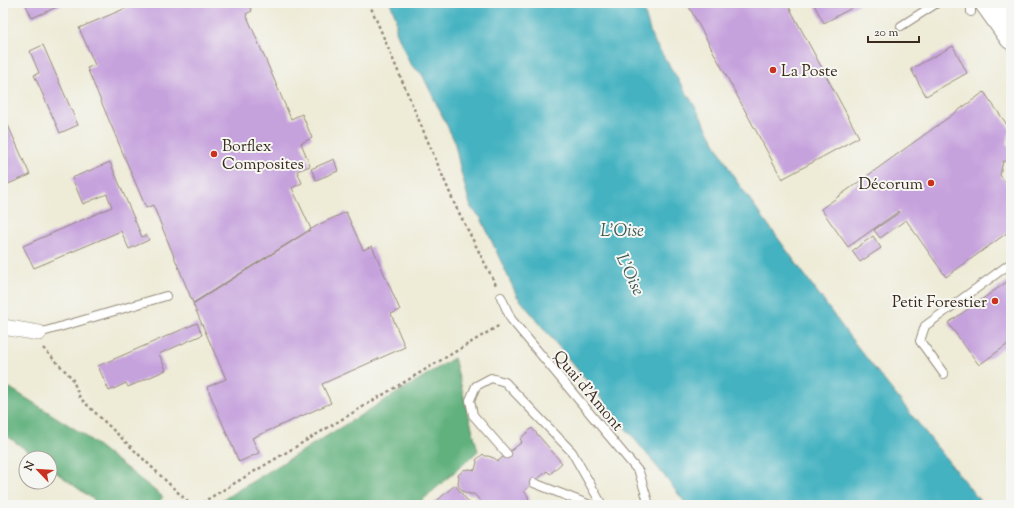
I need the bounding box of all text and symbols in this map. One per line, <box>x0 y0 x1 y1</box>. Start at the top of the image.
scale bar <box>868 18 919 44</box>
text: 20 m <box>874 24 899 42</box>
place label: La Poste <box>781 61 838 84</box>
marker: La Poste <box>768 65 778 75</box>
place label: Borflex Composites <box>222 136 304 177</box>
marker: Borflex Composites <box>209 149 219 159</box>
place label: Décorum <box>858 174 923 197</box>
marker: Décorum <box>926 178 936 188</box>
water label: L’Oise <box>600 220 644 244</box>
water label: L'Oise <box>609 250 649 300</box>
place label: Petit Forestier <box>892 292 987 315</box>
marker: Petit Forestier <box>990 296 1000 306</box>
street label: Quai d'Amont <box>547 346 628 437</box>
north arrow <box>18 450 58 490</box>
text: N <box>20 459 39 474</box>

